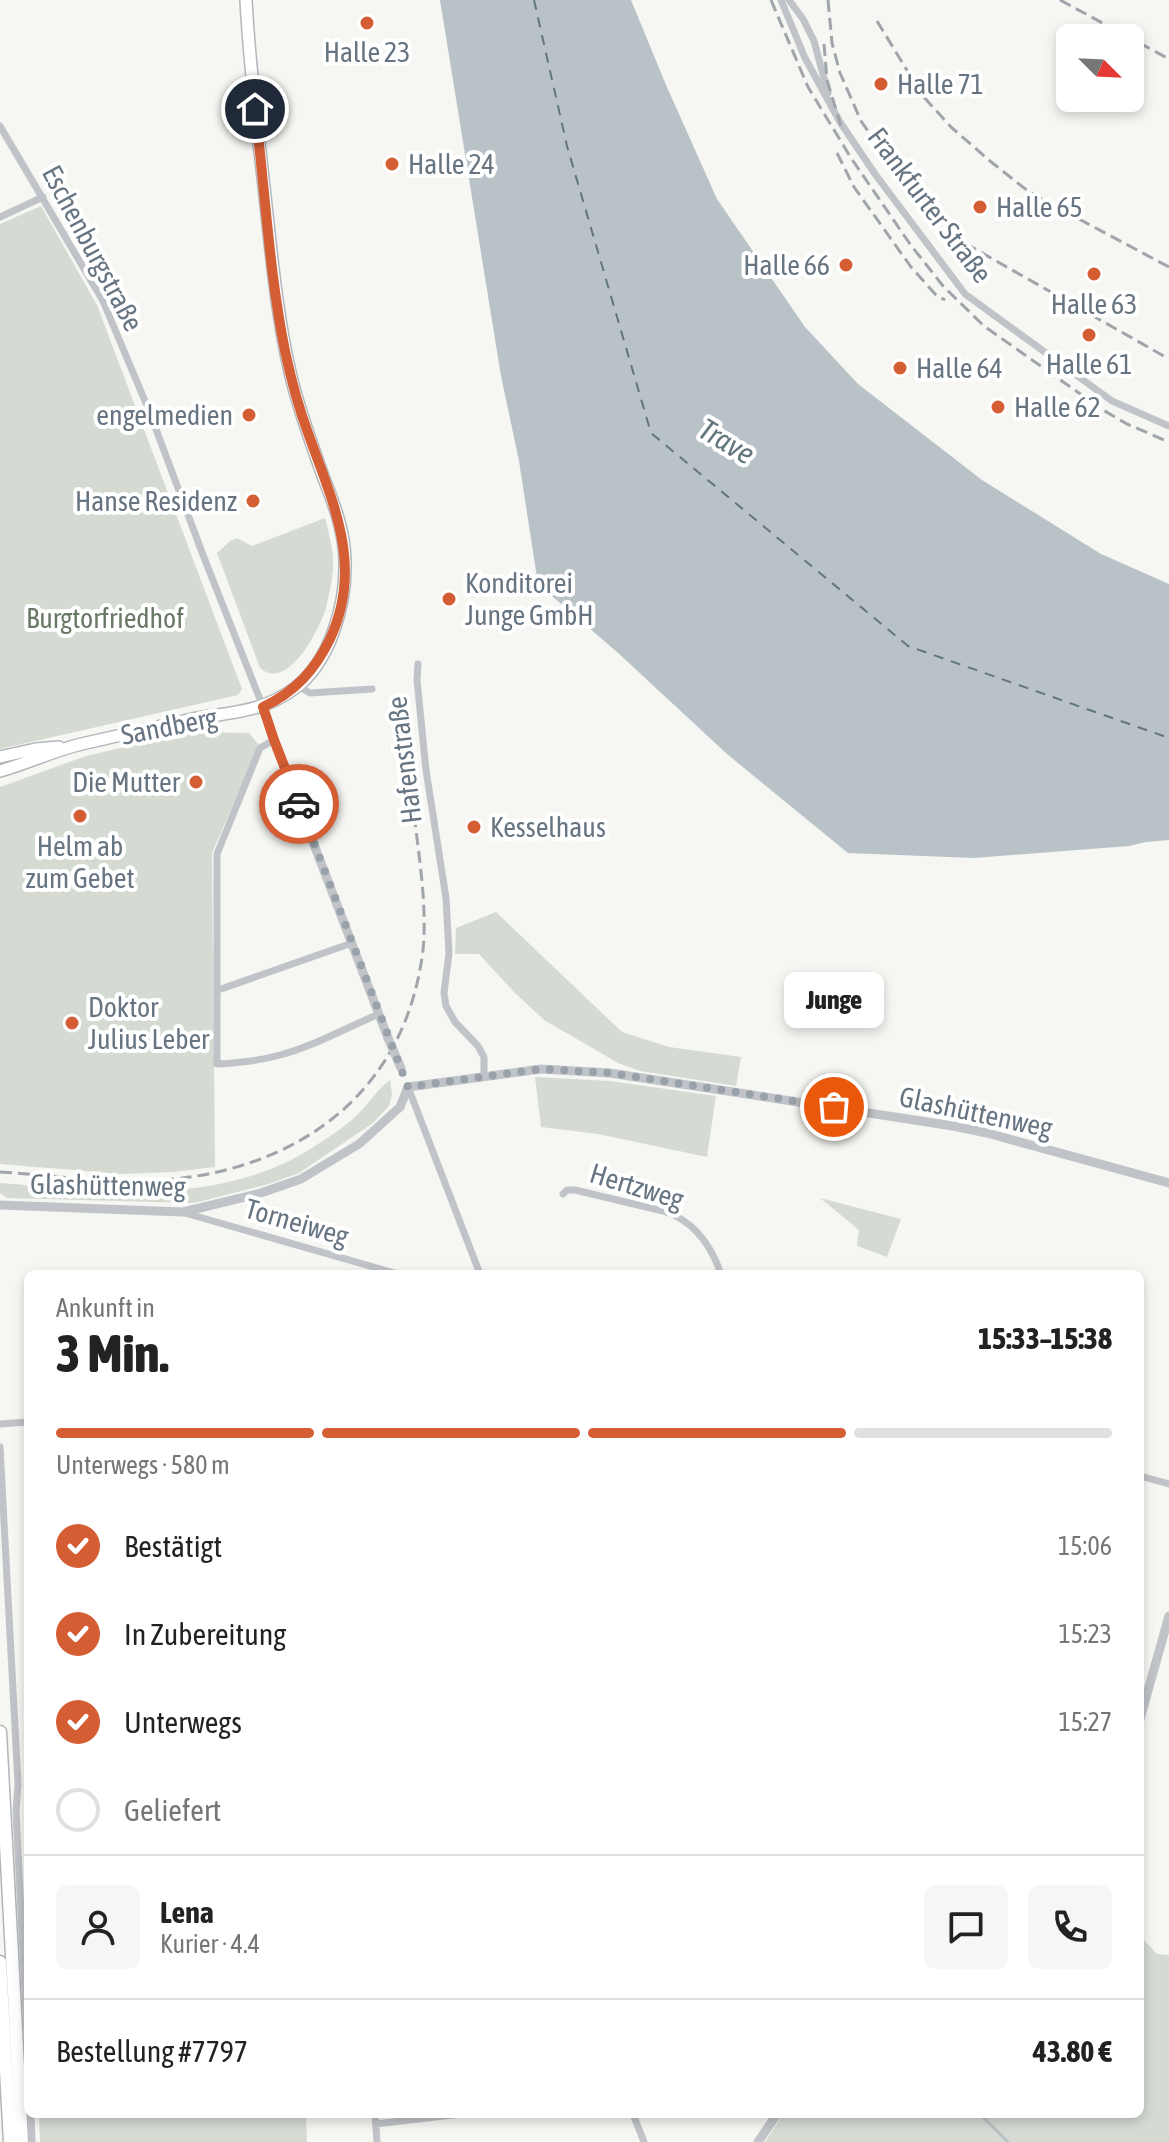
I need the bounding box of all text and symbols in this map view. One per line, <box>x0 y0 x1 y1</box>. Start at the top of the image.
marker: Halle 23 <box>358 14 376 32</box>
north arrow <box>1056 24 1144 112</box>
map controls <box>1056 24 1144 112</box>
place label: Halle 23 <box>324 36 410 68</box>
place label: Halle 71 <box>897 68 984 100</box>
pin <box>221 75 289 143</box>
marker: Halle 71 <box>872 75 890 93</box>
icon: home <box>233 87 277 131</box>
street label: Frankfurter Straße <box>861 121 999 289</box>
place label: Halle 24 <box>408 148 495 180</box>
marker: Halle 24 <box>383 155 401 173</box>
street label: Eschenburgstraße <box>36 160 150 336</box>
place label: Halle 65 <box>996 191 1083 223</box>
marker: Halle 65 <box>971 198 989 216</box>
place label: Halle 66 <box>743 249 830 281</box>
marker: Halle 66 <box>837 256 855 274</box>
marker: Halle 63 <box>1085 265 1103 283</box>
place label: Halle 63 <box>1051 288 1137 320</box>
marker: Halle 61 <box>1080 326 1098 344</box>
place label: Halle 61 <box>1046 348 1132 380</box>
place label: Halle 64 <box>916 352 1003 384</box>
marker: Halle 64 <box>891 359 909 377</box>
place label: Halle 62 <box>1014 391 1101 423</box>
marker: Halle 62 <box>989 398 1007 416</box>
place label: engelmedien <box>96 399 233 431</box>
marker: engelmedien <box>240 406 258 424</box>
water label: Trave <box>693 411 761 471</box>
place label: Hanse Residenz <box>75 485 237 517</box>
marker: Hanse Residenz <box>244 492 262 510</box>
place label: Konditorei Junge GmbH <box>465 567 594 631</box>
marker: Konditorei Junge GmbH <box>440 590 458 608</box>
park label: Burgtorfriedhof <box>26 602 184 634</box>
street label: Hafenstraße <box>380 695 428 825</box>
street label: Sandberg <box>118 701 220 751</box>
courier <box>259 764 339 844</box>
place label: Die Mutter <box>72 766 181 798</box>
marker: Die Mutter <box>187 773 205 791</box>
icon: car <box>277 782 321 826</box>
marker: Helm ab zum Gebet <box>71 807 89 825</box>
place label: Kesselhaus <box>490 811 606 843</box>
marker: Kesselhaus <box>465 818 483 836</box>
place label: Helm ab zum Gebet <box>25 830 135 894</box>
callout: Junge <box>784 971 884 1027</box>
text: Junge <box>806 985 862 1015</box>
place label: Doktor Julius Leber <box>88 991 210 1055</box>
marker: Doktor Julius Leber <box>63 1014 81 1032</box>
pin <box>800 1073 868 1141</box>
street label: Glashüttenweg <box>897 1080 1055 1144</box>
icon: bag <box>812 1085 856 1129</box>
street label: Hertzweg <box>586 1157 688 1215</box>
street label: Glashüttenweg <box>30 1168 186 1202</box>
street label: Torneiweg <box>242 1192 352 1252</box>
text: Ankunft in <box>56 1293 155 1323</box>
text: 15:33–15:38 <box>978 1321 1112 1355</box>
text: 3 Min. <box>56 1323 169 1383</box>
text: Unterwegs · 580 m <box>56 1450 230 1480</box>
icon: check <box>56 1524 100 1568</box>
text: Bestätigt <box>124 1529 222 1563</box>
text: 15:06 <box>1058 1531 1112 1561</box>
icon: check <box>56 1612 100 1656</box>
text: In Zubereitung <box>124 1617 286 1651</box>
text: 15:23 <box>1058 1619 1112 1649</box>
icon: check <box>56 1700 100 1744</box>
text: Unterwegs <box>124 1705 242 1739</box>
text: 15:27 <box>1058 1707 1112 1737</box>
text: Geliefert <box>124 1793 221 1827</box>
button: person <box>56 1885 140 1969</box>
button: chat <box>924 1885 1008 1969</box>
button: phone <box>1028 1885 1112 1969</box>
text: Lena <box>160 1895 214 1929</box>
text: Kurier · 4.4 <box>160 1929 260 1959</box>
text: Bestellung #7797 <box>56 2034 248 2068</box>
text: 43.80 € <box>1033 2034 1112 2068</box>

